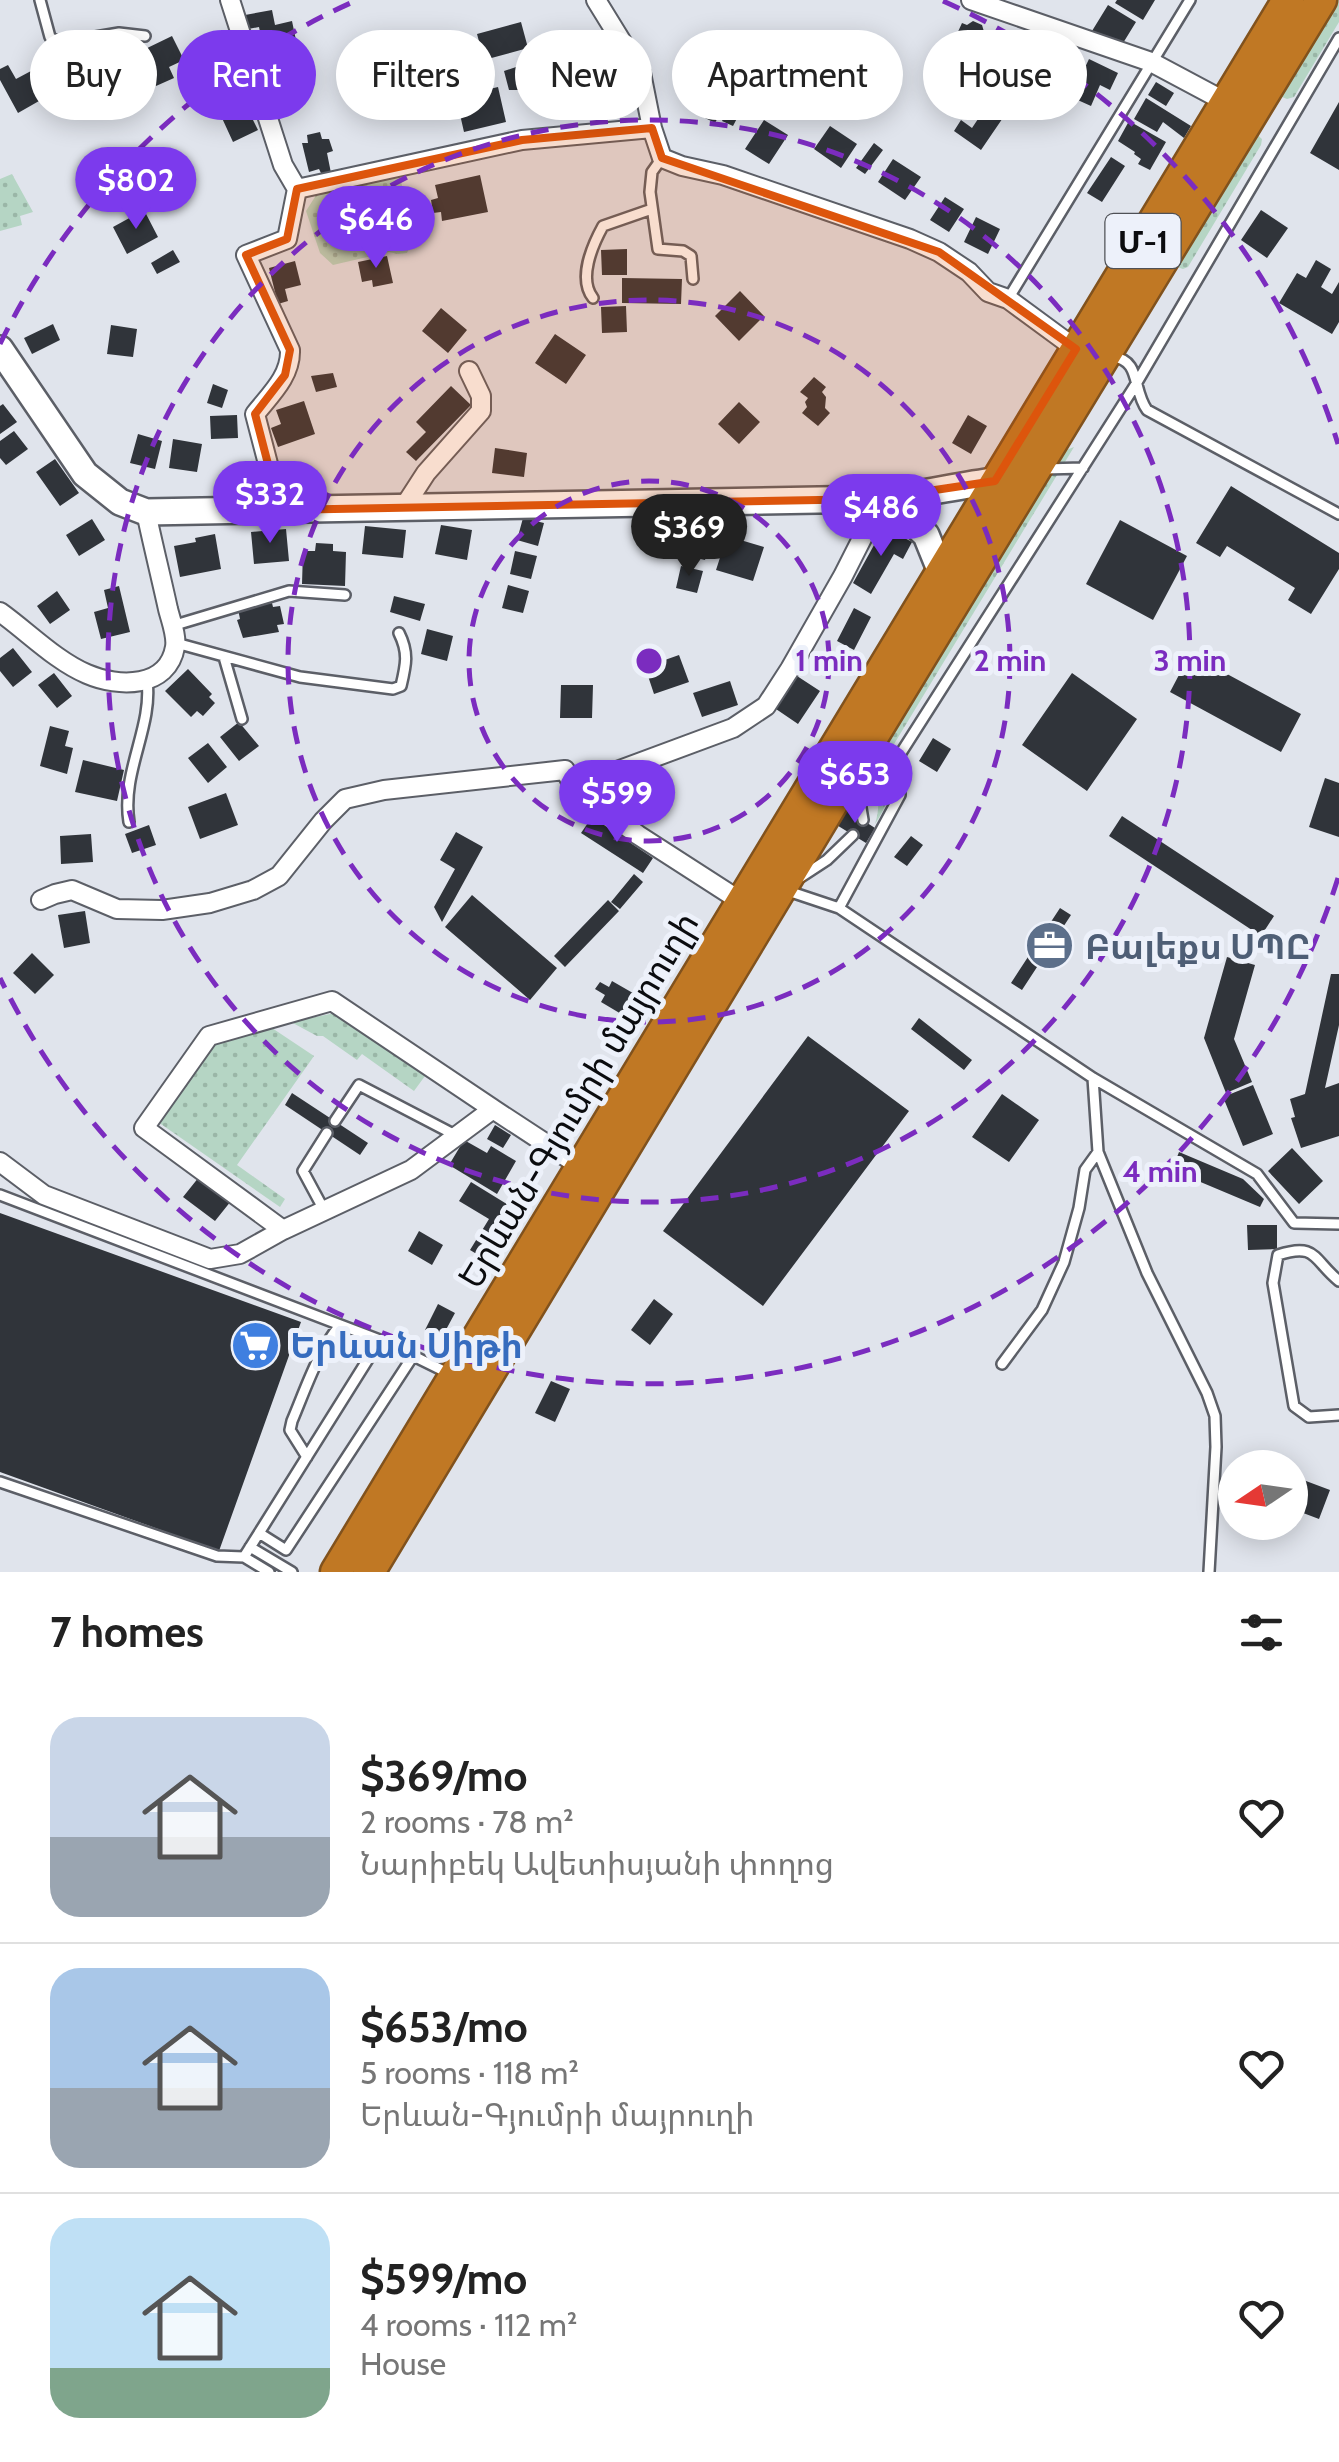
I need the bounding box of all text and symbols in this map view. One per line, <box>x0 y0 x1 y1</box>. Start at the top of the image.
chip: Buy <box>30 30 157 120</box>
chip: Rent <box>177 30 316 120</box>
chip: Filters <box>336 30 495 120</box>
chip: New <box>515 30 652 120</box>
chip: Apartment <box>672 30 903 120</box>
chip: House <box>923 30 1087 120</box>
pin: $802 <box>77 147 195 232</box>
text: $802 <box>97 160 175 199</box>
pin: $646 <box>317 186 435 271</box>
text: $646 <box>339 199 413 238</box>
road number: Մ-1 <box>1106 214 1180 268</box>
pin: $332 <box>211 461 329 546</box>
text: $332 <box>235 474 305 513</box>
pin: $486 <box>822 474 940 559</box>
text: $486 <box>843 487 919 526</box>
pin: $369 <box>630 494 748 579</box>
text: $369 <box>653 507 725 546</box>
text: 1 min <box>795 642 863 679</box>
text: 2 min <box>974 642 1046 679</box>
text: 3 min <box>1154 642 1226 679</box>
centre of rings <box>631 643 667 679</box>
pin: $653 <box>796 741 914 826</box>
text: $653 <box>820 754 890 793</box>
pin: $599 <box>558 760 676 845</box>
text: $599 <box>581 773 653 812</box>
street label: Երևան-Գյումրի մայրուղի <box>448 904 708 1296</box>
office icon: Բալեքս ՍՊԸ <box>1024 920 1076 972</box>
place label: Բալեքս ՍՊԸ <box>1085 925 1311 968</box>
text: 4 min <box>1122 1153 1198 1190</box>
supermarket icon: Երևան Սիթի <box>229 1319 281 1371</box>
place label: Երևան Սիթի <box>290 1324 523 1367</box>
north arrow <box>1218 1450 1308 1540</box>
map controls <box>1218 1450 1308 1540</box>
icon: filters <box>1234 1605 1289 1660</box>
text: 7 homes <box>50 1606 204 1658</box>
text: $369/mo <box>360 1750 527 1802</box>
icon: home <box>130 1757 250 1877</box>
icon: heart <box>1234 1790 1289 1845</box>
text: 2 rooms · 78 m² <box>360 1802 574 1841</box>
text: Նարիբեկ Ավետիսյանի փողոց <box>360 1844 834 1883</box>
text: $653/mo <box>360 2001 528 2053</box>
icon: home <box>130 2008 250 2128</box>
icon: heart <box>1234 2041 1289 2096</box>
text: 5 rooms · 118 m² <box>360 2053 579 2092</box>
text: Երևան-Գյումրի մայրուղի <box>360 2095 754 2134</box>
text: $599/mo <box>360 2253 527 2305</box>
icon: home <box>130 2258 250 2378</box>
icon: heart <box>1234 2291 1289 2346</box>
text: 4 rooms · 112 m² <box>360 2305 577 2344</box>
text: House <box>360 2344 446 2383</box>

